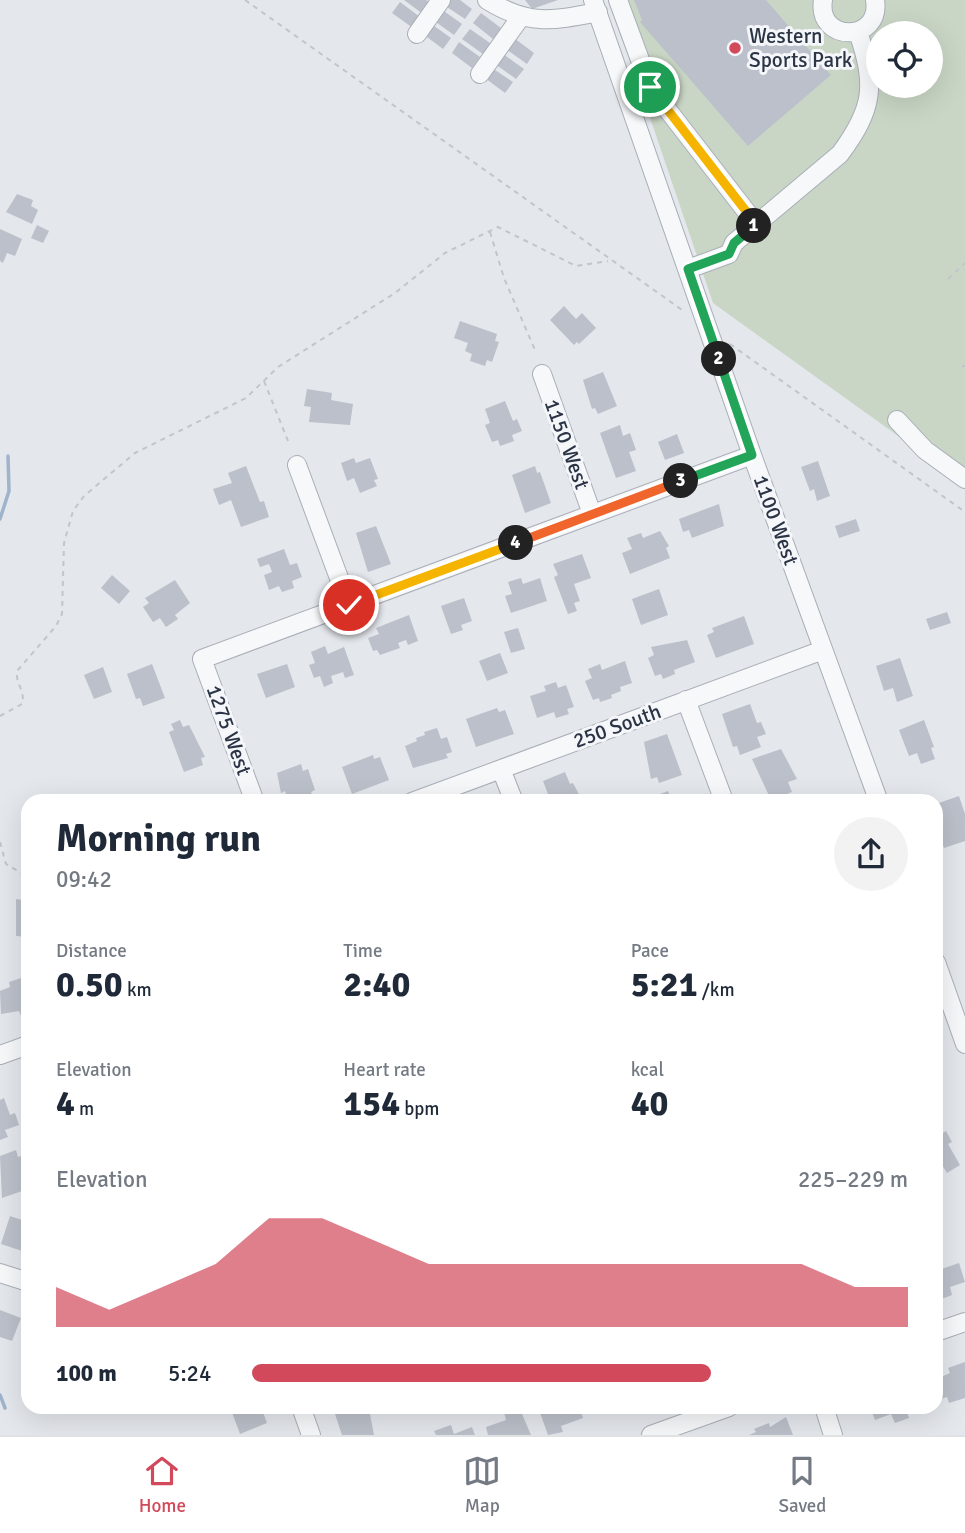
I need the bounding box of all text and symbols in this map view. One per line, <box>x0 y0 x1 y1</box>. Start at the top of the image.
map controls <box>866 21 943 98</box>
button: locate <box>866 21 943 98</box>
place label: Western Sports Park <box>749 23 853 73</box>
marker: Western Sports Park <box>727 40 743 56</box>
pin <box>620 57 680 117</box>
icon: arrive <box>631 68 669 106</box>
pin: 1 <box>736 208 772 244</box>
text: 1 <box>748 213 759 237</box>
pin: 2 <box>702 342 736 376</box>
text: 2 <box>713 346 724 370</box>
street label: 1150 West <box>539 395 595 493</box>
pin: 3 <box>664 463 698 498</box>
text: 3 <box>675 468 686 492</box>
street label: 1100 West <box>748 471 804 569</box>
pin: 4 <box>498 526 534 560</box>
text: 4 <box>510 530 521 554</box>
pin <box>319 575 379 635</box>
icon: check <box>330 586 368 624</box>
street label: 1275 West <box>201 681 257 779</box>
street label: 250 South <box>570 698 664 754</box>
text: Morning run <box>56 815 261 862</box>
button: share <box>834 817 908 891</box>
text: 09:42 <box>56 865 112 894</box>
text: Distance <box>56 939 127 963</box>
text: Time <box>343 939 382 963</box>
text: Pace <box>631 939 669 963</box>
text: 0.50 <box>56 963 123 1006</box>
text: 2:40 <box>343 963 410 1006</box>
text: 5:21 <box>631 963 698 1006</box>
text: km <box>123 978 152 1002</box>
text: /km <box>698 978 735 1002</box>
text: Elevation <box>56 1058 132 1082</box>
text: Heart rate <box>343 1058 426 1082</box>
text: kcal <box>631 1058 664 1082</box>
text: 4 <box>56 1082 75 1125</box>
text: 154 <box>343 1082 400 1125</box>
text: 40 <box>631 1082 668 1125</box>
text: m <box>75 1097 94 1121</box>
text: bpm <box>400 1097 439 1121</box>
text: Elevation <box>56 1165 148 1194</box>
text: 225–229 m <box>798 1165 908 1194</box>
text: 100 m <box>56 1359 117 1388</box>
text: 5:24 <box>168 1359 211 1388</box>
tab: Home <box>139 1452 186 1518</box>
tab: Map <box>463 1452 501 1518</box>
tab: Saved <box>778 1452 826 1518</box>

